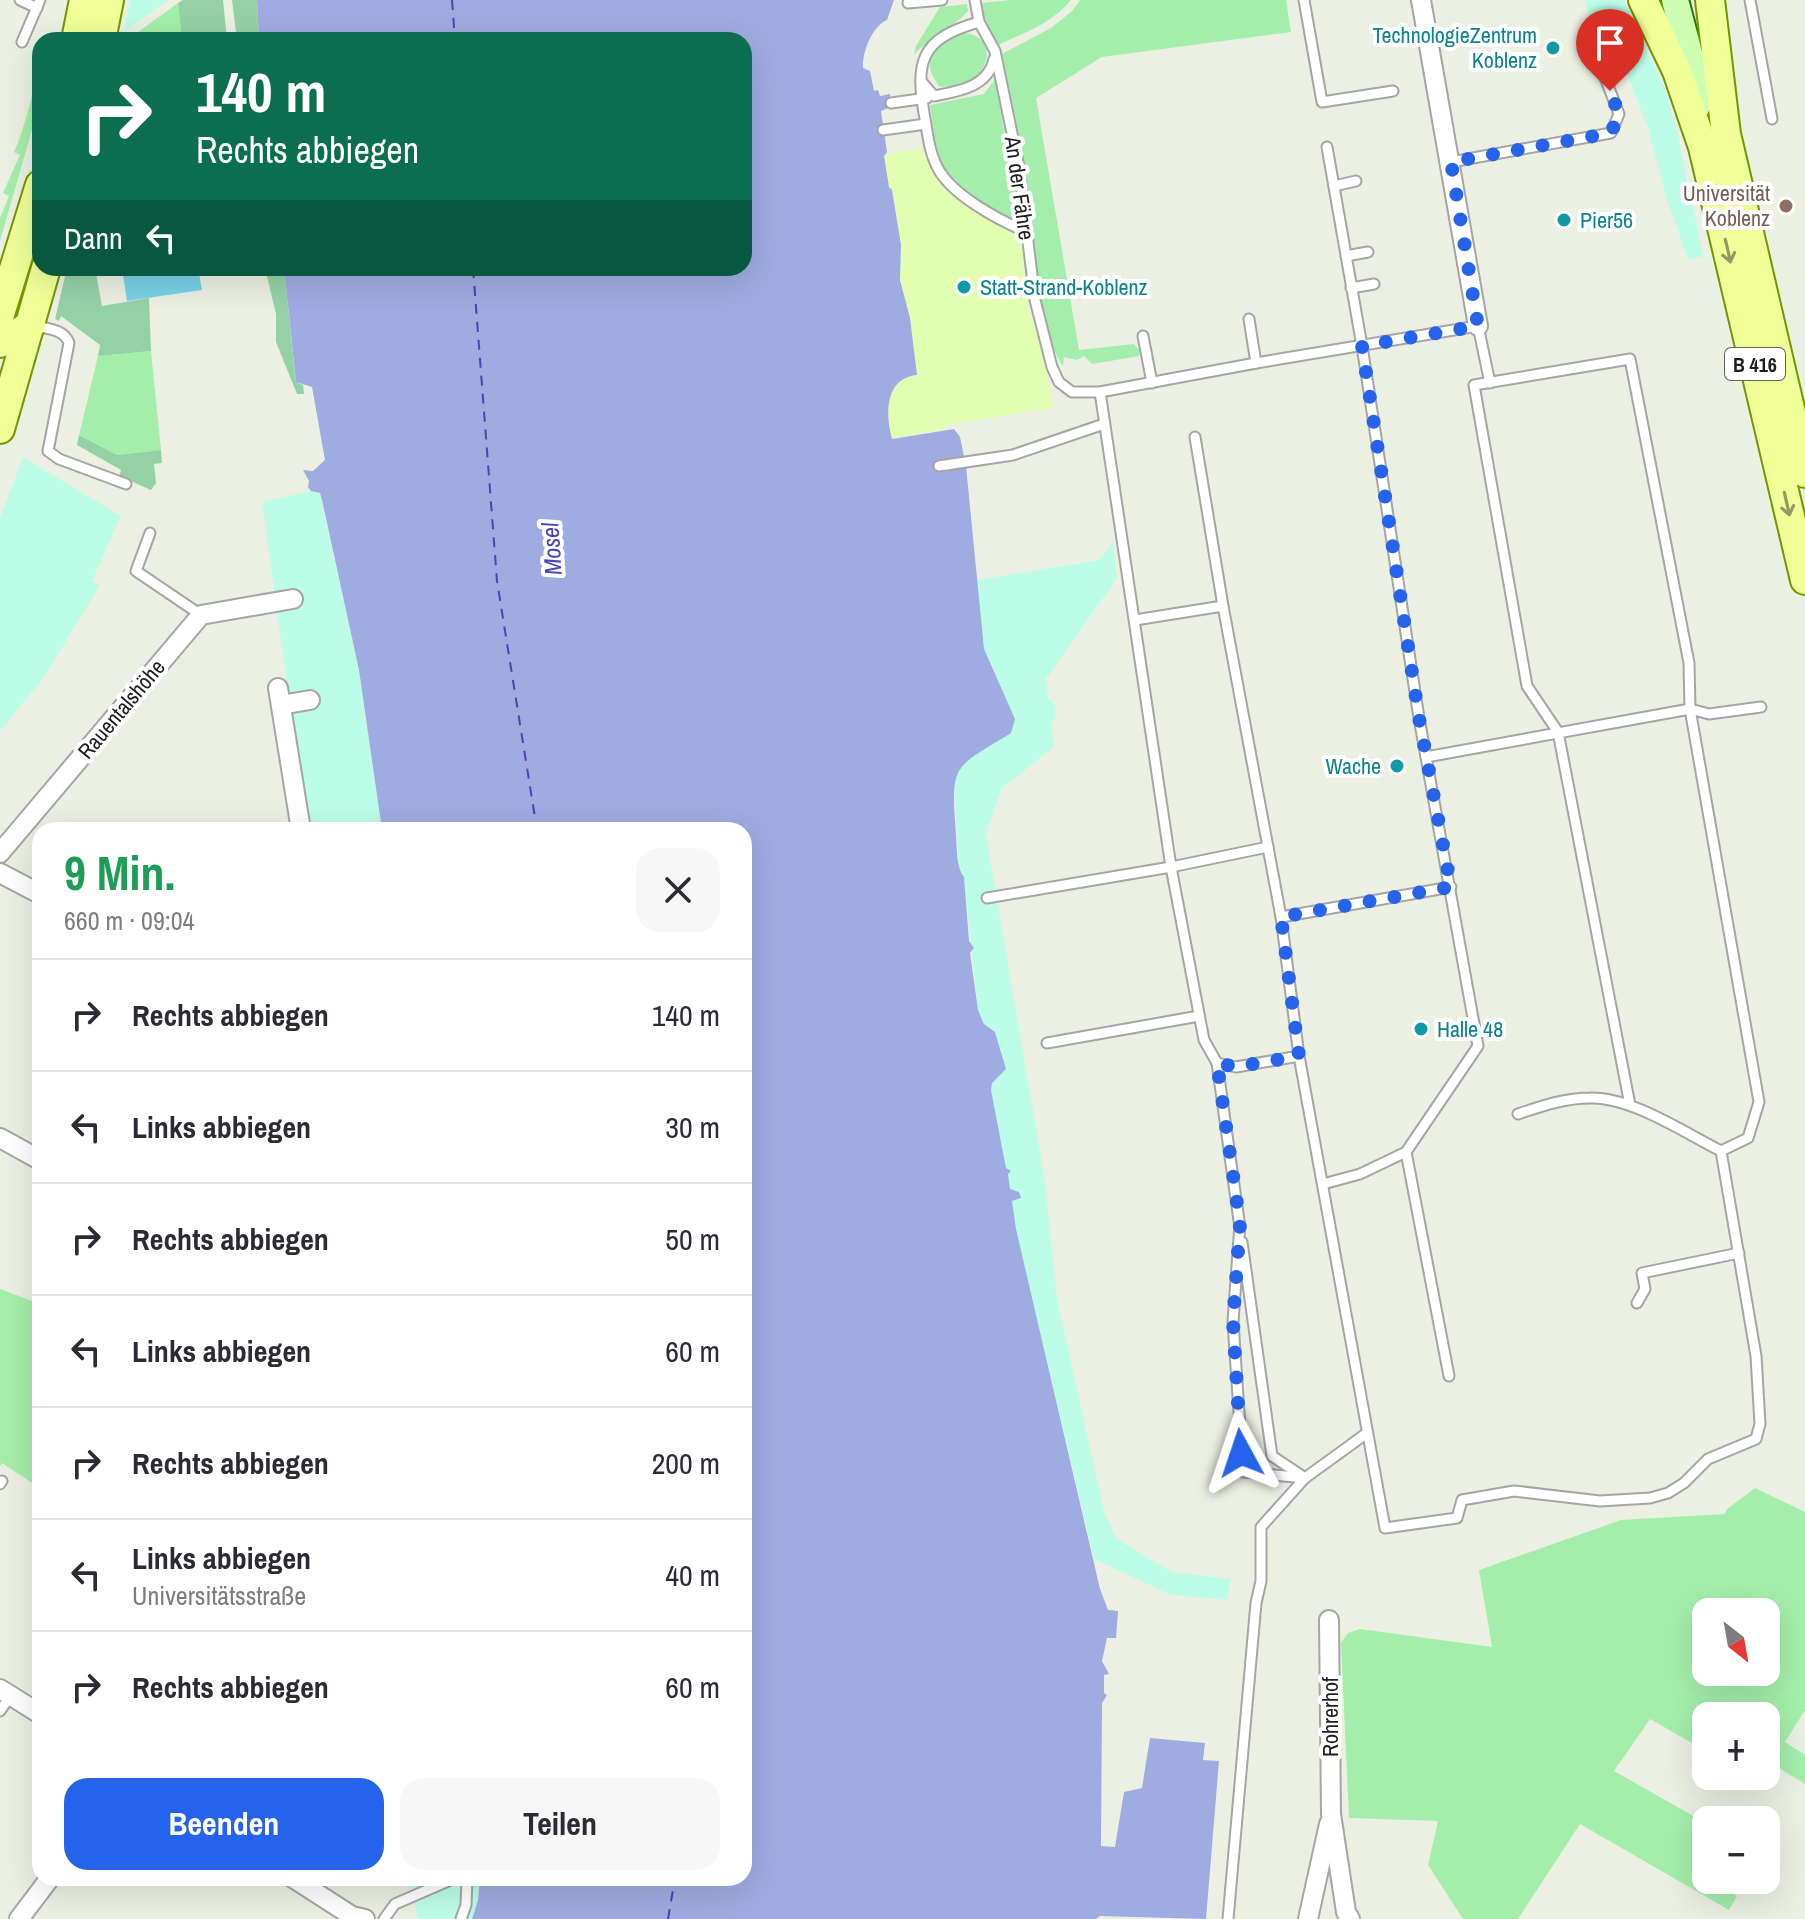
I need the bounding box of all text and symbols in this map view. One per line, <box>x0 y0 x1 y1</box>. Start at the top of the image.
pin <box>1576 9 1644 91</box>
place label: TechnologieZentrum Koblenz <box>1373 20 1537 75</box>
icon: arrive <box>1588 21 1632 65</box>
marker: TechnologieZentrum Koblenz <box>1544 39 1562 57</box>
text: 140 m <box>196 54 326 129</box>
icon: right <box>64 64 168 168</box>
text: Rechts abbiegen <box>196 126 419 174</box>
street label: An der Fähre <box>998 133 1042 242</box>
place label: Universität Koblenz <box>1683 178 1770 233</box>
marker: Universität Koblenz <box>1777 197 1795 215</box>
place label: Pier56 <box>1580 205 1633 235</box>
marker: Pier56 <box>1555 211 1573 229</box>
icon: left <box>139 216 183 260</box>
text: Dann <box>64 218 123 258</box>
one-way arrow <box>1721 237 1736 263</box>
place label: Statt-Strand-Koblenz <box>980 272 1147 302</box>
marker: Statt-Strand-Koblenz <box>955 278 973 296</box>
road number: B 416 <box>1725 348 1785 380</box>
one-way arrow <box>1780 490 1795 516</box>
water label: Mosel <box>533 521 569 576</box>
street label: Rauentalshöhe <box>71 653 171 765</box>
place label: Wache <box>1326 751 1381 781</box>
marker: Wache <box>1388 757 1406 775</box>
text: 9 Min. <box>64 840 176 905</box>
button: close <box>636 848 720 932</box>
text: 660 m · 09:04 <box>64 903 194 938</box>
icon: right <box>64 993 108 1037</box>
text: Rechts abbiegen <box>132 995 329 1035</box>
text: 140 m <box>652 995 720 1035</box>
place label: Halle 48 <box>1437 1014 1503 1044</box>
marker: Halle 48 <box>1412 1020 1430 1038</box>
icon: left <box>64 1105 108 1149</box>
text: Links abbiegen <box>132 1107 311 1147</box>
text: 30 m <box>665 1107 720 1147</box>
icon: right <box>64 1217 108 1261</box>
text: Rechts abbiegen <box>132 1219 329 1259</box>
text: 50 m <box>665 1219 720 1259</box>
icon: left <box>64 1329 108 1373</box>
text: Links abbiegen <box>132 1331 311 1371</box>
text: 60 m <box>665 1331 720 1371</box>
position arrow <box>1199 1411 1283 1495</box>
icon: right <box>64 1441 108 1485</box>
text: Rechts abbiegen <box>132 1443 329 1483</box>
text: 200 m <box>652 1443 720 1483</box>
text: Links abbiegen <box>132 1538 311 1578</box>
icon: left <box>64 1553 108 1597</box>
text: 40 m <box>665 1555 720 1595</box>
text: Universitätsstraße <box>132 1578 306 1613</box>
north arrow <box>1692 1598 1780 1686</box>
map controls <box>1692 1598 1780 1894</box>
icon: right <box>64 1665 108 1709</box>
text: Rechts abbiegen <box>132 1667 329 1707</box>
text: 60 m <box>665 1667 720 1707</box>
street label: Rohrerhof <box>1315 1676 1345 1757</box>
button: + <box>1692 1702 1780 1790</box>
button: Beenden <box>64 1778 384 1870</box>
button: Teilen <box>400 1778 720 1870</box>
button: − <box>1692 1806 1780 1894</box>

